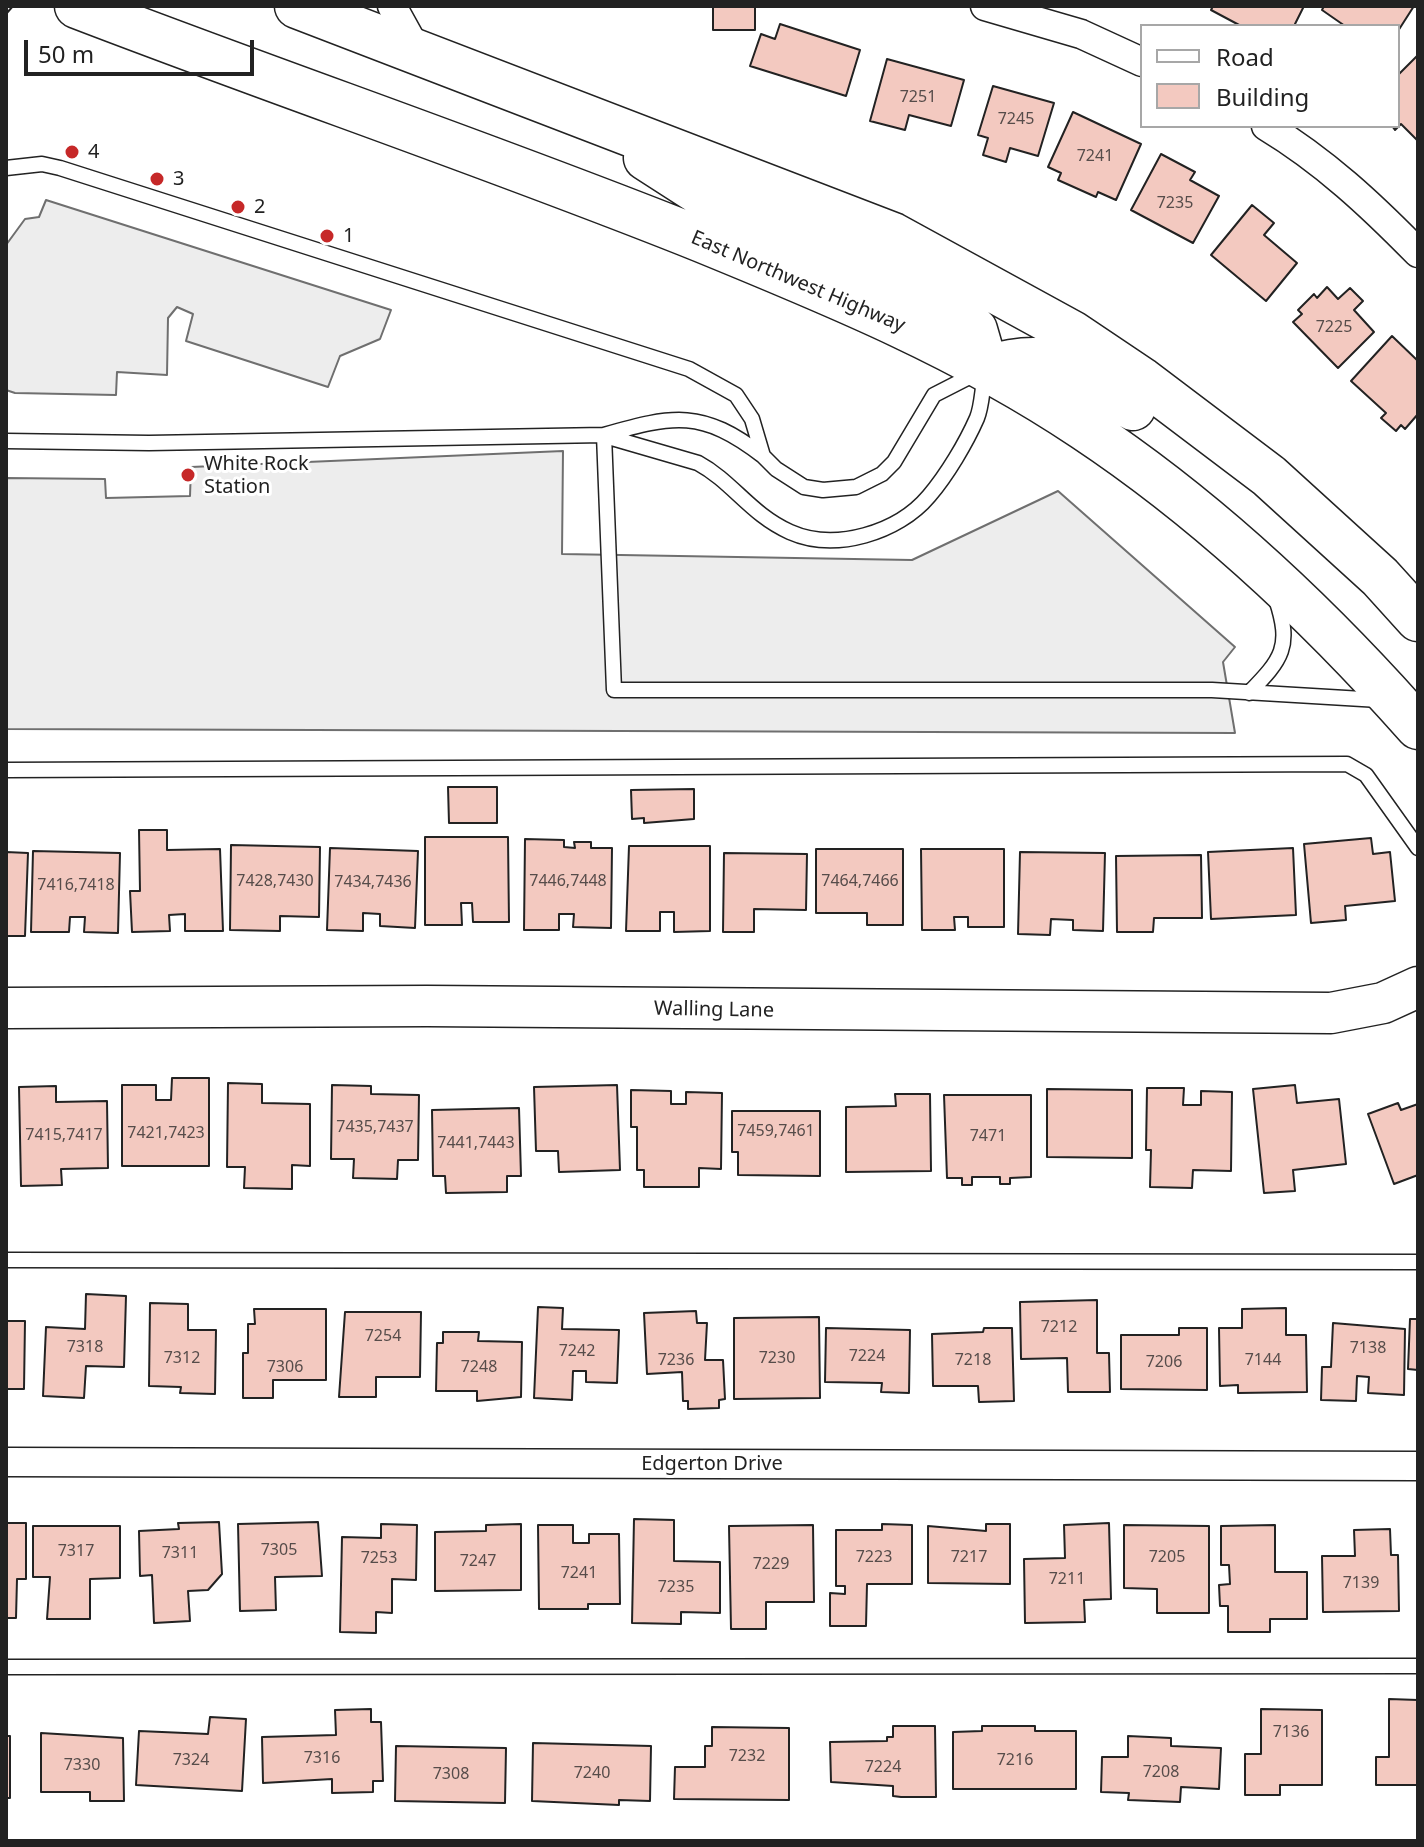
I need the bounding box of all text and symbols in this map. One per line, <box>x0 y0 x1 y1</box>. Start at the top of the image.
scale bar <box>28 24 258 74</box>
legend <box>1140 24 1400 128</box>
text: 50 m <box>38 37 94 70</box>
text: Road <box>1216 40 1274 73</box>
text: Building <box>1216 80 1309 113</box>
house number: 7251 <box>900 87 936 107</box>
house number: 7245 <box>998 109 1034 129</box>
place label: 4 <box>88 140 99 164</box>
marker: 4 <box>63 143 81 161</box>
house number: 7241 <box>1077 146 1113 166</box>
place label: 3 <box>173 167 184 191</box>
marker: 3 <box>148 170 166 188</box>
house number: 7235 <box>1157 193 1193 213</box>
place label: 2 <box>254 195 265 219</box>
marker: 2 <box>229 198 247 216</box>
place label: 1 <box>343 224 354 248</box>
street label: East Northwest Highway <box>687 226 909 338</box>
marker: 1 <box>318 227 336 245</box>
house number: 7225 <box>1316 317 1352 337</box>
place label: White Rock Station <box>204 452 309 499</box>
marker: White Rock Station <box>179 466 197 484</box>
house number: 7428,7430 <box>236 871 314 891</box>
house number: 7446,7448 <box>529 871 607 891</box>
house number: 7464,7466 <box>821 871 899 891</box>
house number: 7434,7436 <box>334 872 412 892</box>
house number: 7416,7418 <box>37 875 115 895</box>
street label: Walling Lane <box>654 997 774 1023</box>
house number: 7435,7437 <box>336 1117 414 1137</box>
house number: 7459,7461 <box>737 1121 815 1141</box>
house number: 7421,7423 <box>127 1123 205 1143</box>
house number: 7415,7417 <box>25 1125 103 1145</box>
house number: 7471 <box>970 1126 1006 1146</box>
house number: 7441,7443 <box>437 1133 515 1153</box>
house number: 7212 <box>1041 1317 1077 1337</box>
house number: 7254 <box>365 1326 401 1346</box>
house number: 7318 <box>67 1337 103 1357</box>
house number: 7138 <box>1350 1338 1386 1358</box>
house number: 7242 <box>559 1341 595 1361</box>
house number: 7224 <box>849 1346 885 1366</box>
house number: 7312 <box>164 1348 200 1368</box>
house number: 7230 <box>759 1348 795 1368</box>
house number: 7236 <box>658 1350 694 1370</box>
house number: 7218 <box>955 1350 991 1370</box>
house number: 7144 <box>1245 1350 1281 1370</box>
house number: 7206 <box>1146 1352 1182 1372</box>
house number: 7306 <box>267 1357 303 1377</box>
house number: 7248 <box>461 1357 497 1377</box>
street label: Edgerton Drive <box>641 1452 783 1476</box>
house number: 7305 <box>261 1540 297 1560</box>
house number: 7317 <box>58 1541 94 1561</box>
house number: 7311 <box>162 1543 198 1563</box>
house number: 7223 <box>856 1547 892 1567</box>
house number: 7217 <box>951 1547 987 1567</box>
house number: 7205 <box>1149 1547 1185 1567</box>
house number: 7253 <box>361 1548 397 1568</box>
house number: 7247 <box>460 1551 496 1571</box>
house number: 7229 <box>753 1554 789 1574</box>
house number: 7241 <box>561 1563 597 1583</box>
house number: 7211 <box>1049 1569 1085 1589</box>
house number: 7139 <box>1343 1573 1379 1593</box>
house number: 7235 <box>658 1577 694 1597</box>
house number: 7136 <box>1273 1722 1309 1742</box>
house number: 7232 <box>729 1746 765 1766</box>
house number: 7316 <box>304 1748 340 1768</box>
house number: 7324 <box>173 1750 209 1770</box>
house number: 7216 <box>997 1750 1033 1770</box>
house number: 7330 <box>64 1755 100 1775</box>
house number: 7224 <box>865 1757 901 1777</box>
house number: 7208 <box>1143 1762 1179 1782</box>
house number: 7240 <box>574 1763 610 1783</box>
house number: 7308 <box>433 1764 469 1784</box>

